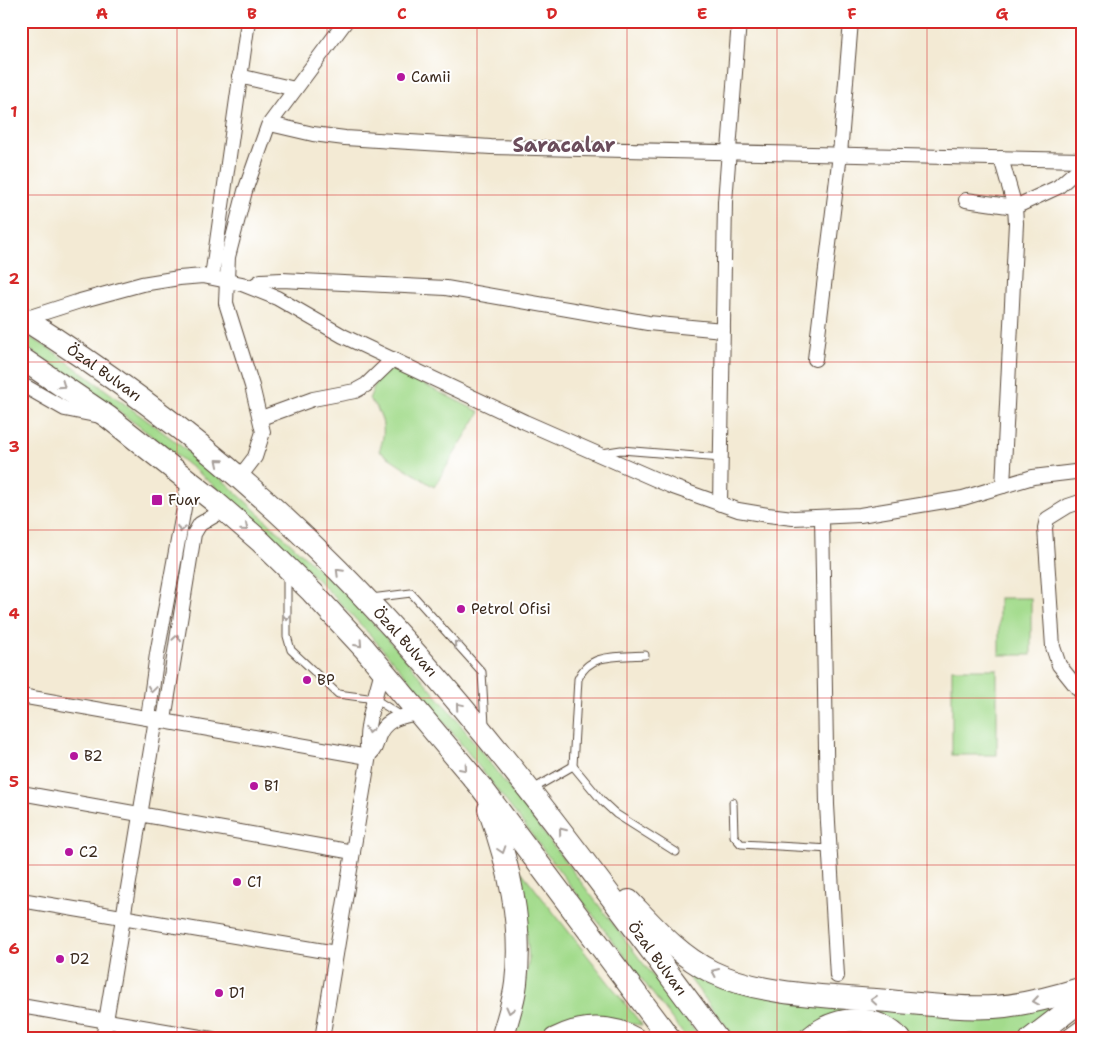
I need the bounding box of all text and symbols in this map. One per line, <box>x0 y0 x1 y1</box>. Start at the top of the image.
text: A <box>96 3 108 24</box>
text: B <box>247 3 257 24</box>
text: C <box>397 3 407 24</box>
text: D <box>546 3 558 24</box>
text: E <box>697 3 707 24</box>
text: F <box>847 3 857 24</box>
text: G <box>996 3 1009 24</box>
place label: Camii <box>411 67 451 87</box>
marker: Camii <box>395 71 407 83</box>
text: 1 <box>10 101 18 122</box>
district label: Saracalar <box>512 132 616 158</box>
text: 2 <box>8 268 20 289</box>
street label: Özal Bulvarı <box>63 339 146 406</box>
one-way arrow <box>56 379 66 388</box>
text: 3 <box>8 436 20 457</box>
one-way arrow <box>216 459 225 468</box>
place label: Fuar <box>168 490 201 510</box>
marker: Fuar <box>150 493 164 507</box>
one-way arrow <box>240 522 249 531</box>
one-way arrow <box>176 524 186 533</box>
one-way arrow <box>336 568 345 577</box>
place label: Petrol Ofisi <box>471 599 551 619</box>
text: 4 <box>8 603 20 624</box>
street label: Özal Bulvarı <box>369 603 442 681</box>
marker: Petrol Ofisi <box>455 603 467 615</box>
one-way arrow <box>282 613 292 621</box>
one-way arrow <box>172 633 182 642</box>
one-way arrow <box>353 638 362 647</box>
one-way arrow <box>454 640 463 649</box>
place label: BP <box>317 670 335 690</box>
marker: BP <box>301 674 313 686</box>
one-way arrow <box>147 685 158 693</box>
one-way arrow <box>456 702 465 711</box>
one-way arrow <box>364 725 374 734</box>
place label: B2 <box>84 746 103 766</box>
marker: B2 <box>68 750 80 762</box>
one-way arrow <box>458 762 467 771</box>
text: 5 <box>9 771 19 792</box>
place label: B1 <box>264 776 279 796</box>
marker: B1 <box>248 780 260 792</box>
one-way arrow <box>560 828 568 837</box>
place label: C2 <box>79 842 98 862</box>
one-way arrow <box>497 845 507 853</box>
marker: C2 <box>63 846 75 858</box>
place label: C1 <box>247 872 262 892</box>
marker: C1 <box>231 876 243 888</box>
street label: Özal Bulvarı <box>623 918 692 1000</box>
text: 6 <box>8 938 20 959</box>
place label: D2 <box>70 949 90 969</box>
marker: D2 <box>54 953 66 965</box>
one-way arrow <box>711 968 720 979</box>
place label: D1 <box>229 983 245 1003</box>
marker: D1 <box>213 987 225 999</box>
one-way arrow <box>870 995 878 1006</box>
one-way arrow <box>1032 995 1040 1006</box>
one-way arrow <box>505 1005 516 1014</box>

